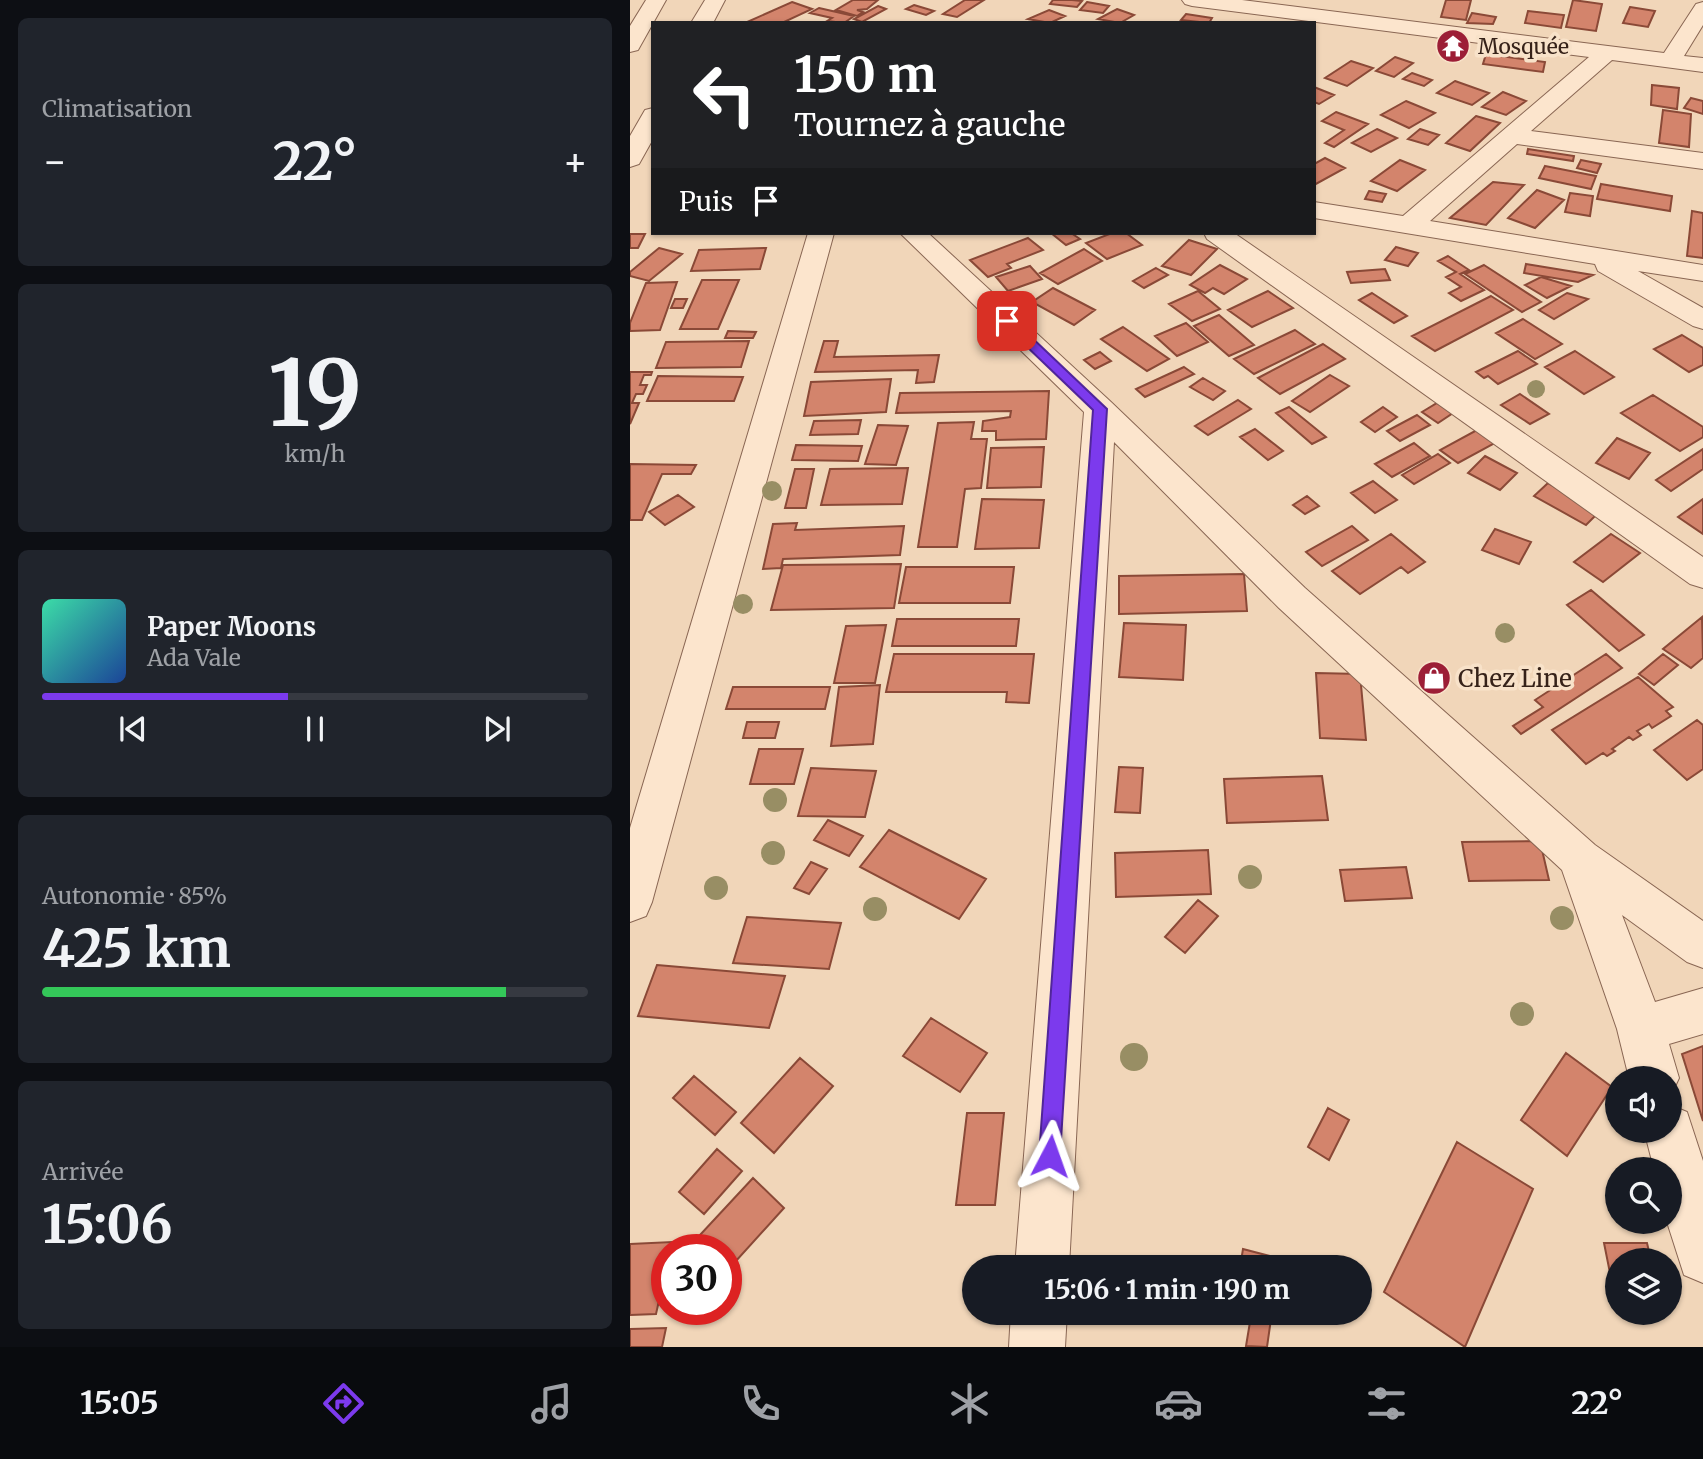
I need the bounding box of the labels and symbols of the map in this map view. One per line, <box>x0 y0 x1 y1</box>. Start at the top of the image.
temple icon: Mosquée <box>1434 27 1472 65</box>
place label: Mosquée <box>1478 33 1569 60</box>
pin <box>977 291 1037 351</box>
shop icon: Chez Line <box>1415 659 1453 697</box>
place label: Chez Line <box>1458 663 1572 694</box>
position arrow <box>1013 1119 1087 1193</box>
speed limit sign: 30 <box>651 1234 742 1325</box>

